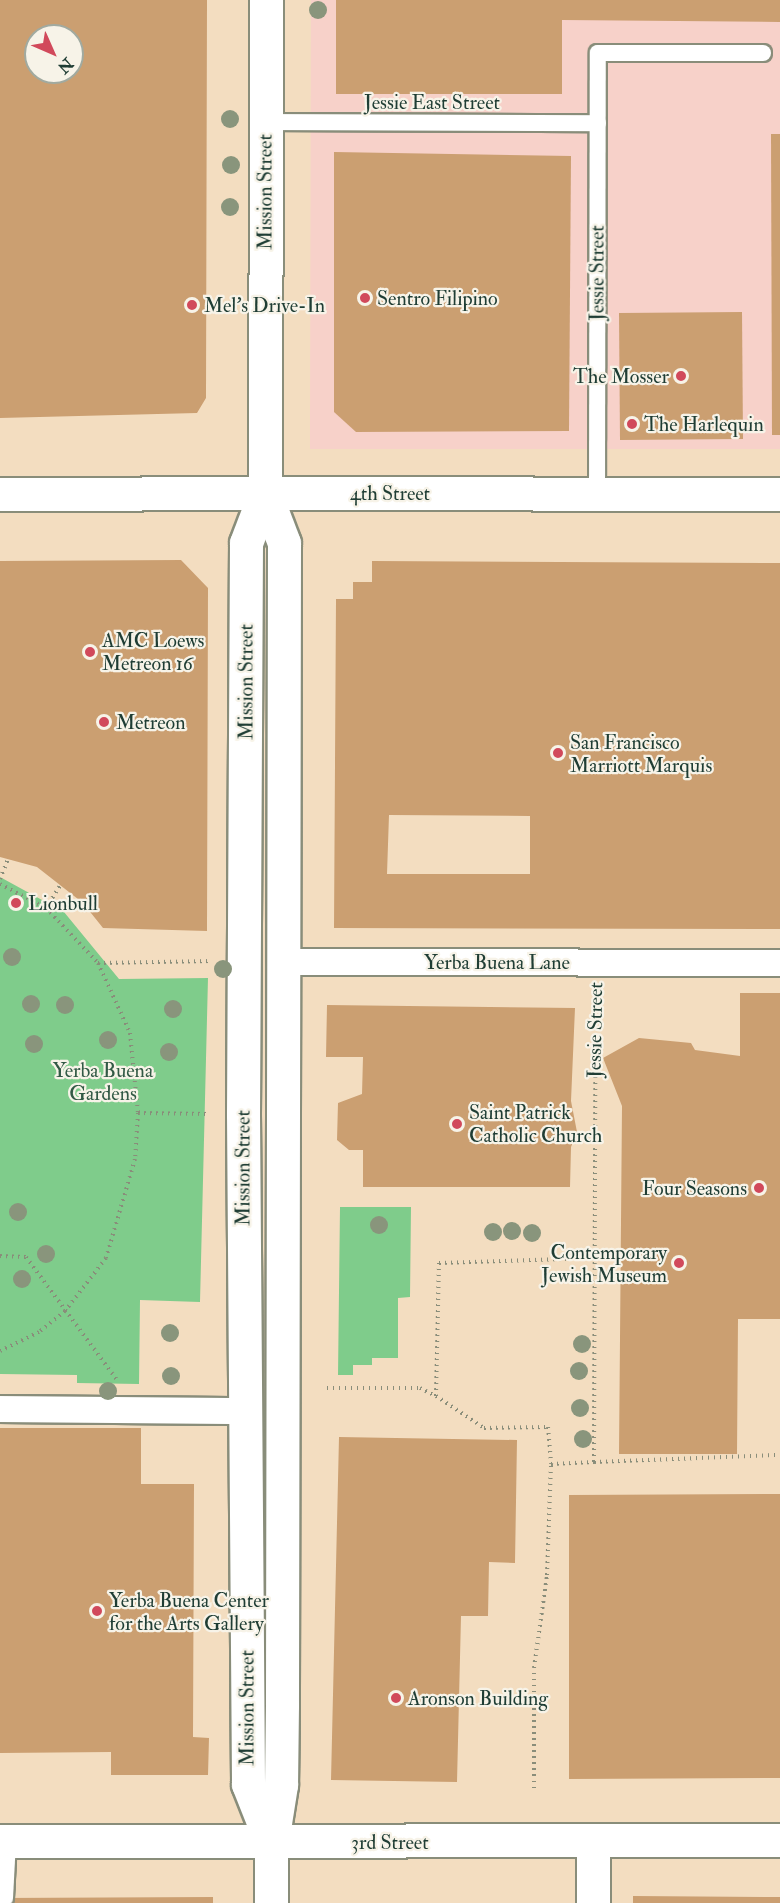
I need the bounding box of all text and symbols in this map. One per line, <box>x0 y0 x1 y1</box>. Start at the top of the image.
north arrow <box>24 24 84 84</box>
text: N <box>53 53 77 77</box>
street label: Jessie East Street <box>364 90 500 114</box>
street label: Mission Street <box>253 134 277 250</box>
street label: Jessie Street <box>585 225 609 321</box>
place label: Sentro Filipino <box>377 286 498 310</box>
marker: Sentro Filipino <box>358 291 372 305</box>
place label: Mel's Drive-In <box>204 293 325 317</box>
marker: Mel's Drive-In <box>185 298 199 312</box>
place label: The Mosser <box>573 364 669 388</box>
marker: The Mosser <box>674 369 688 383</box>
place label: The Harlequin <box>644 412 764 436</box>
marker: The Harlequin <box>625 417 639 431</box>
street label: 4th Street <box>350 481 430 505</box>
street label: Mission Street <box>234 624 258 740</box>
place label: AMC Loews Metreon 16 <box>102 628 204 675</box>
marker: AMC Loews Metreon 16 <box>83 645 97 659</box>
place label: Metreon <box>116 710 186 734</box>
marker: Metreon <box>97 715 111 729</box>
place label: San Francisco Marriott Marquis <box>570 730 712 777</box>
marker: San Francisco Marriott Marquis <box>551 746 565 760</box>
place label: Lionbull <box>28 891 98 915</box>
marker: Lionbull <box>9 896 23 910</box>
street label: Yerba Buena Lane <box>424 950 570 974</box>
street label: Jessie Street <box>582 982 608 1078</box>
park label: Yerba Buena Gardens <box>53 1058 153 1105</box>
place label: Saint Patrick Catholic Church <box>469 1100 602 1147</box>
street label: Mission Street <box>231 1110 255 1226</box>
marker: Saint Patrick Catholic Church <box>450 1117 464 1131</box>
place label: Four Seasons <box>642 1176 747 1200</box>
marker: Four Seasons <box>752 1181 766 1195</box>
place label: Contemporary Jewish Museum <box>541 1240 667 1287</box>
marker: Contemporary Jewish Museum <box>672 1256 686 1270</box>
place label: Yerba Buena Center for the Arts Gallery <box>109 1588 269 1635</box>
marker: Yerba Buena Center for the Arts Gallery <box>90 1604 104 1618</box>
street label: Mission Street <box>235 1650 259 1766</box>
place label: Aronson Building <box>408 1686 548 1710</box>
marker: Aronson Building <box>389 1691 403 1705</box>
street label: 3rd Street <box>351 1830 429 1854</box>

